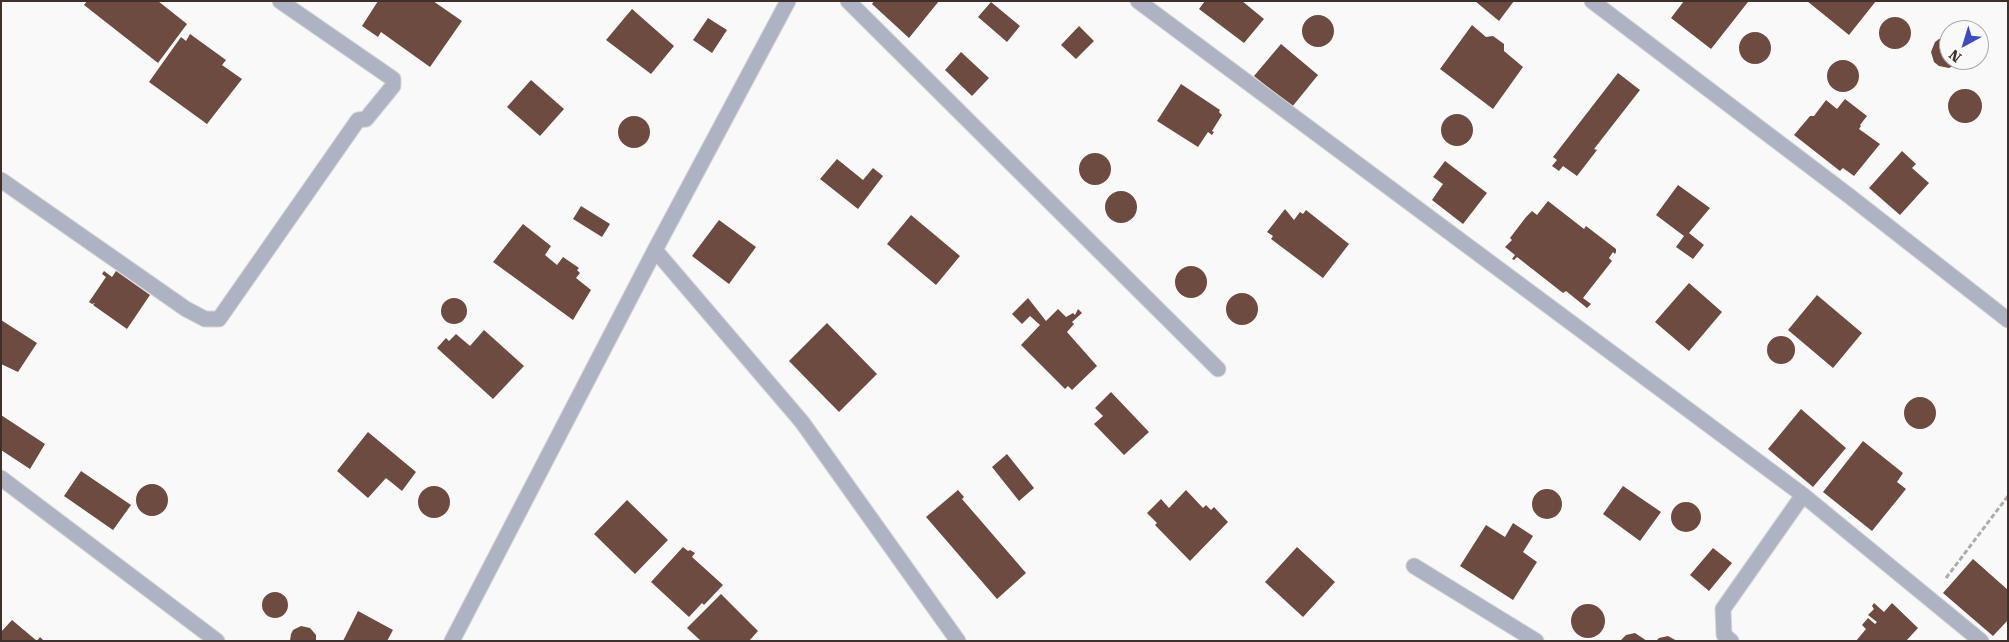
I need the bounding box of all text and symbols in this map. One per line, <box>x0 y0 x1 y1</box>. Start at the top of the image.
north arrow <box>1939 20 1989 70</box>
text: N <box>1946 46 1964 65</box>

